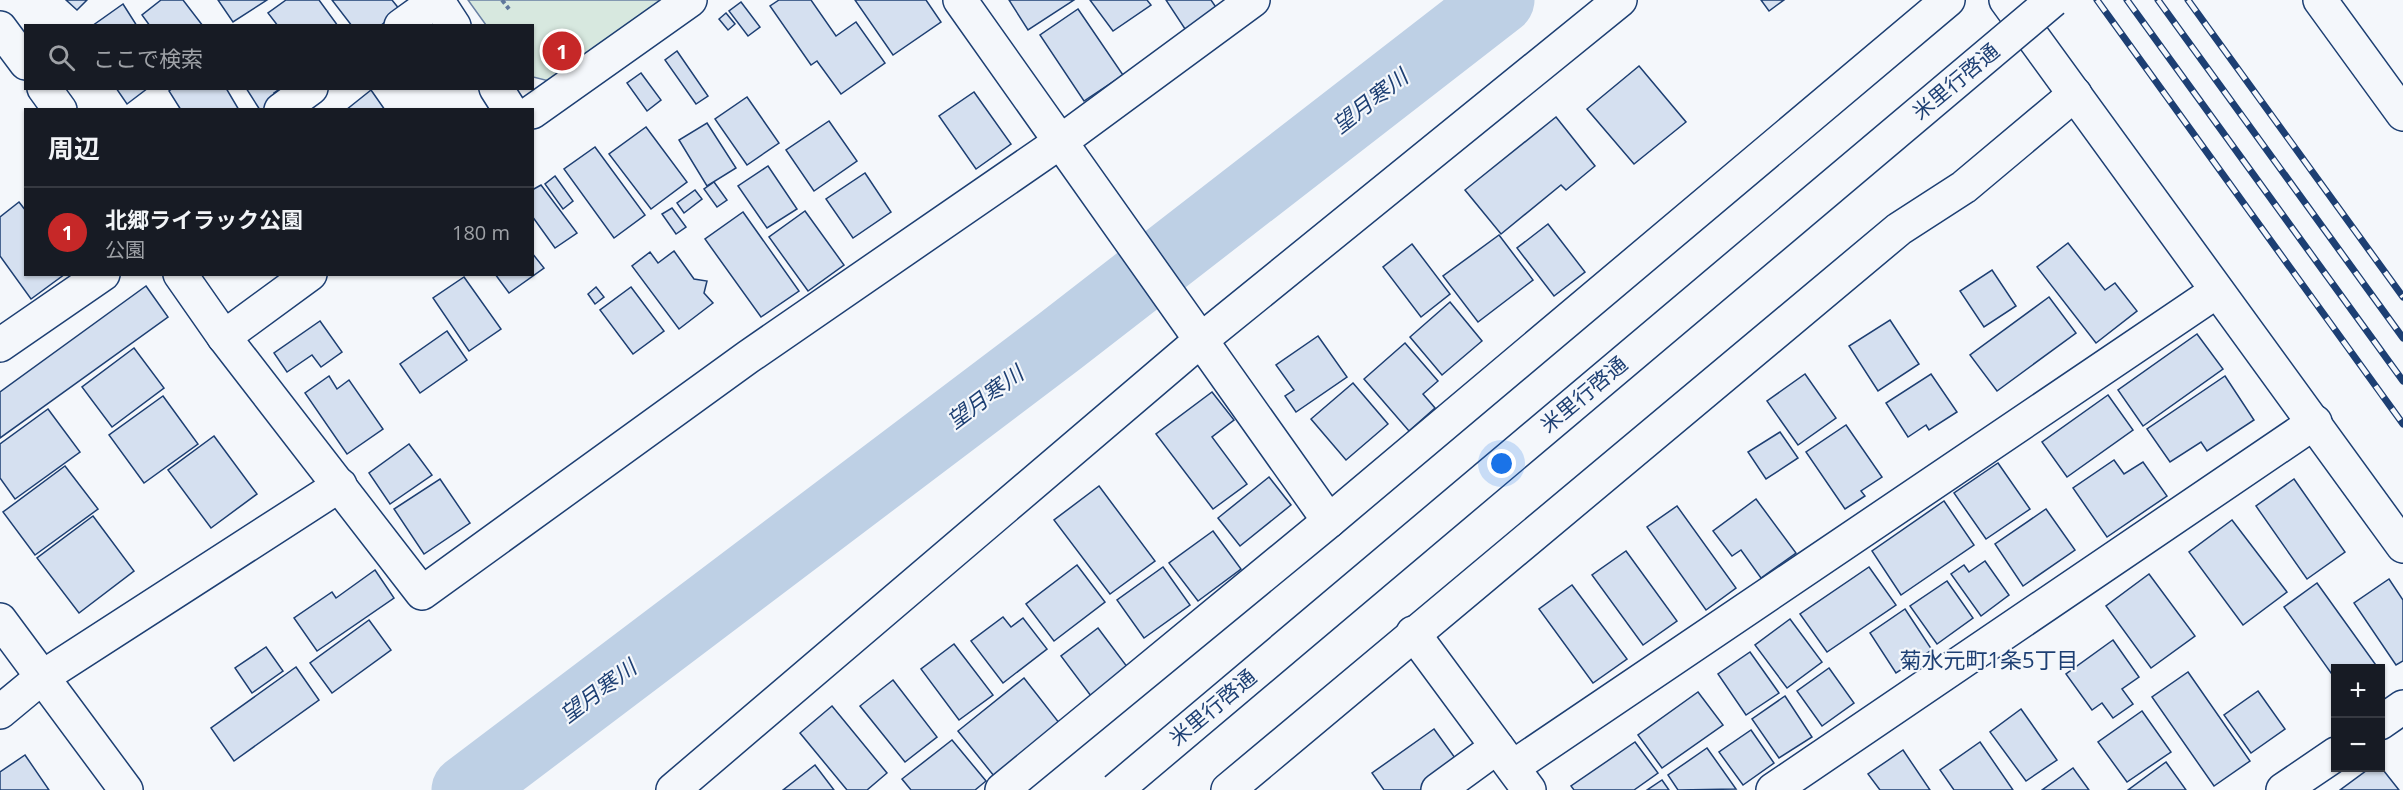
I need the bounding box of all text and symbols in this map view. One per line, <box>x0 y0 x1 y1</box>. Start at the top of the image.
search box <box>24 24 534 90</box>
pin: 1 <box>542 28 582 74</box>
street label: 米里行啓通 <box>1906 37 2005 126</box>
icon: search <box>45 41 78 74</box>
text: ここで検索 <box>93 43 203 73</box>
water label: 望月寒川 <box>1325 60 1415 139</box>
text: 周辺 <box>48 130 100 166</box>
text: 北郷ライラック公園 <box>105 204 303 234</box>
text: 1 <box>62 219 73 246</box>
text: 180 m <box>452 219 510 246</box>
text: 公園 <box>105 236 145 263</box>
street label: 米里行啓通 <box>1534 350 1633 439</box>
water label: 望月寒川 <box>940 357 1030 435</box>
your location <box>1487 449 1516 478</box>
district label: 菊水元町1条5丁目 <box>1899 644 2079 674</box>
water label: 望月寒川 <box>553 651 643 729</box>
street label: 米里行啓通 <box>1163 663 1262 752</box>
map controls <box>2331 664 2385 772</box>
button: + <box>2331 664 2385 718</box>
button: − <box>2331 718 2385 772</box>

